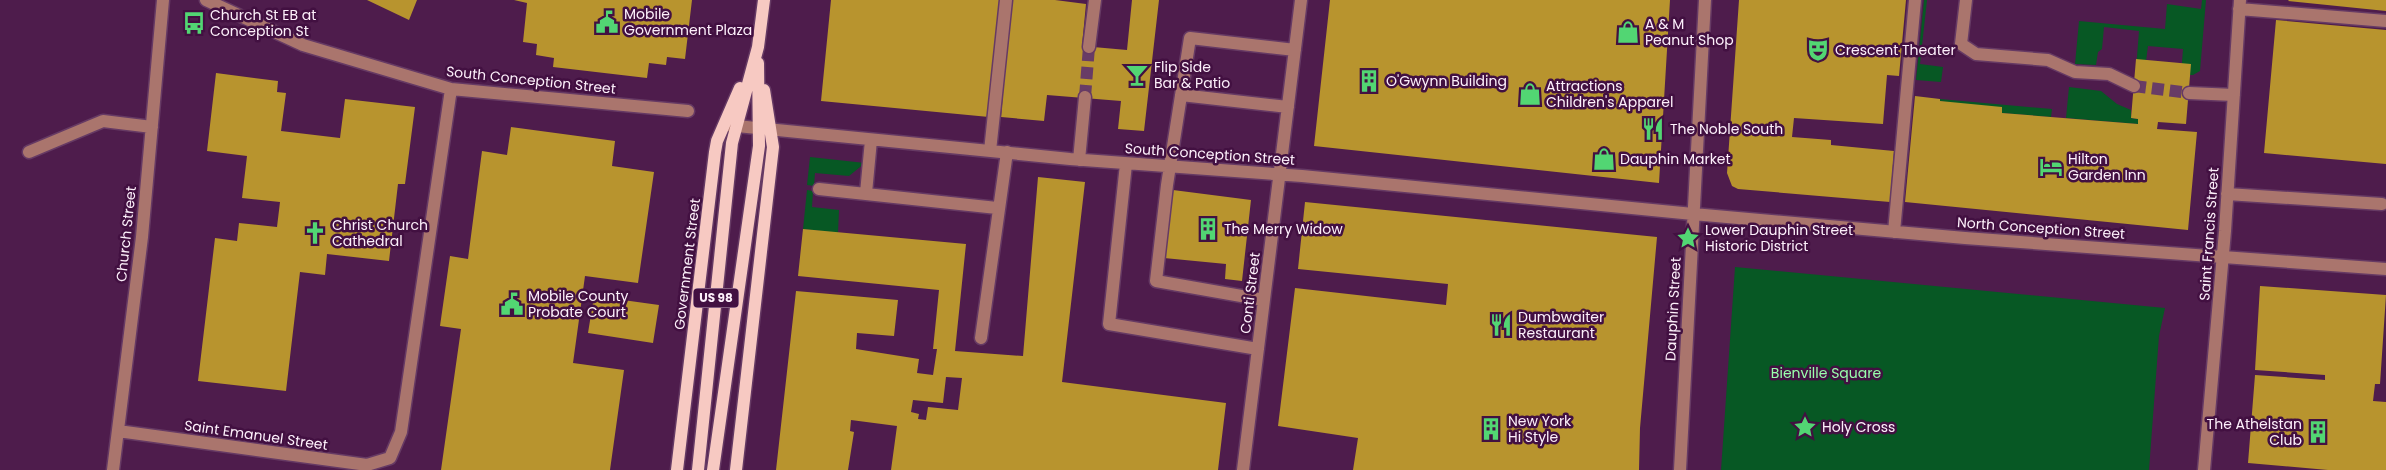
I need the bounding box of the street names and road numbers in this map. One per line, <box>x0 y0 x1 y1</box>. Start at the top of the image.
street label: South Conception Street <box>445 61 617 99</box>
street label: South Conception Street <box>1124 138 1296 170</box>
street label: Saint Francis Street <box>2194 167 2224 301</box>
street label: Church Street <box>111 185 141 283</box>
street label: Government Street <box>669 197 705 331</box>
street label: North Conception Street <box>1956 212 2126 244</box>
street label: Conti Street <box>1235 251 1265 335</box>
street label: Dauphin Street <box>1660 257 1686 361</box>
road number: US 98 <box>694 288 738 308</box>
street label: Saint Emanuel Street <box>183 415 329 455</box>

